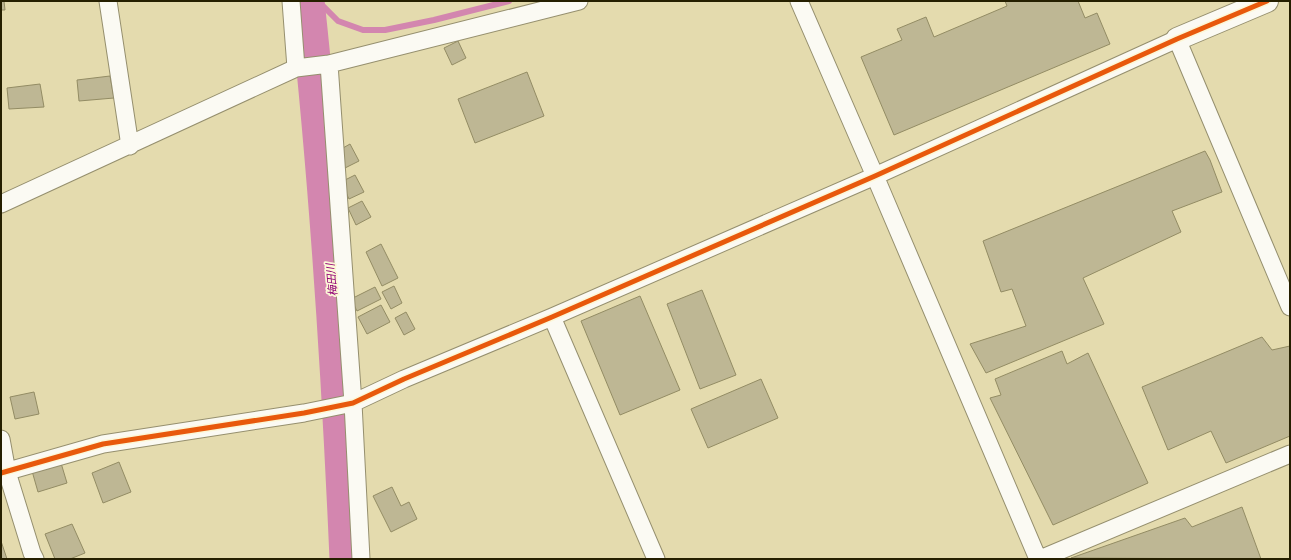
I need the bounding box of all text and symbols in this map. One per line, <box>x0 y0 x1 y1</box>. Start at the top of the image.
water label: 梅田川 <box>323 262 339 297</box>

